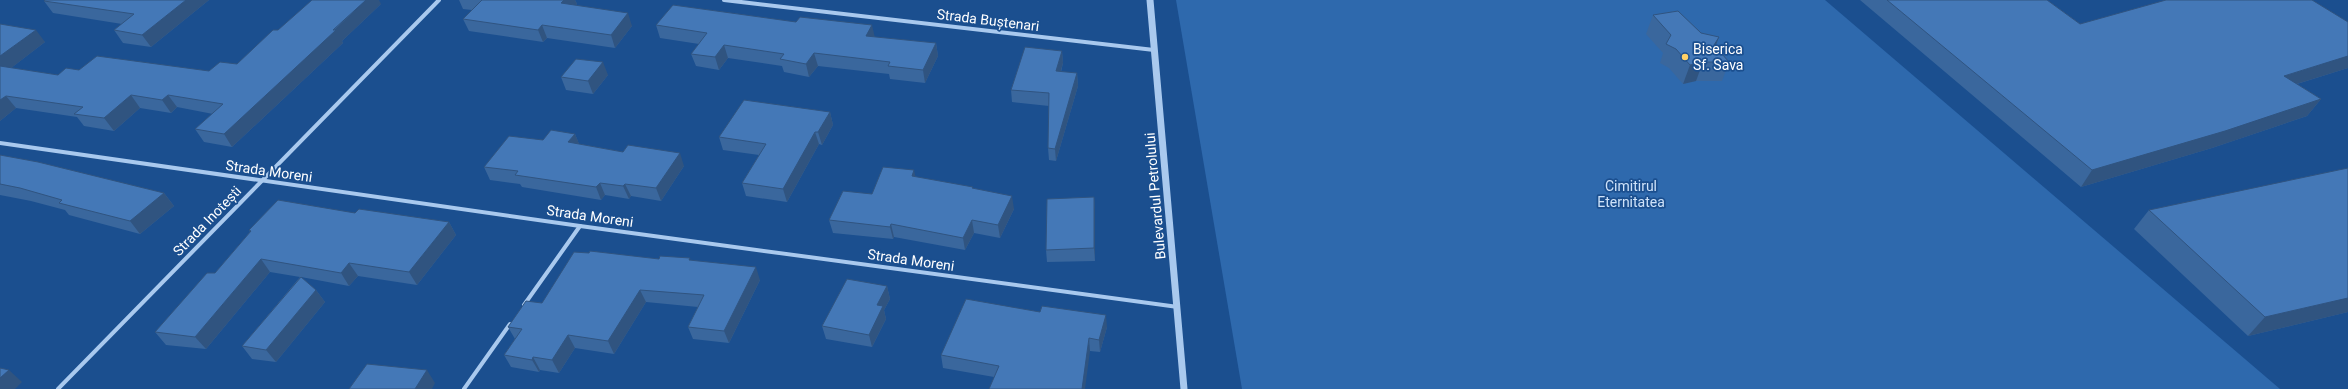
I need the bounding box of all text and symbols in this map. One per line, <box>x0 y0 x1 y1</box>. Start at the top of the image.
street label: Strada Buștenari <box>936 6 1040 35</box>
place label: Biserica Sf. Sava <box>1693 41 1743 73</box>
marker: Biserica Sf. Sava <box>1680 52 1690 62</box>
street label: Bulevardul Petrolului <box>1141 132 1169 260</box>
street label: Strada Moreni <box>225 157 313 185</box>
park label: Cimitirul Eternitatea <box>1597 178 1665 210</box>
street label: Strada Inotești <box>170 183 245 260</box>
street label: Strada Moreni <box>546 202 634 230</box>
street label: Strada Moreni <box>867 246 955 274</box>

